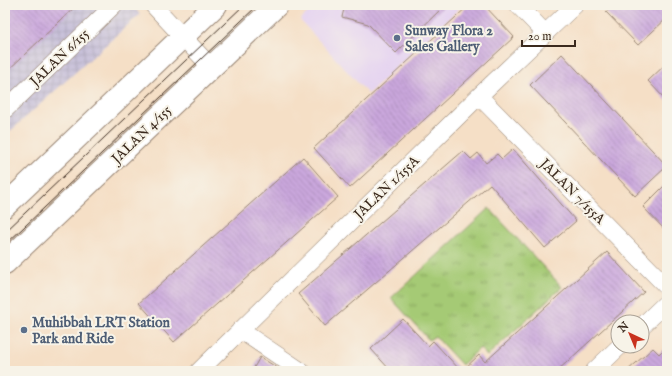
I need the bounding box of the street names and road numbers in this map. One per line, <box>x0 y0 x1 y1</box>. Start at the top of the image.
street label: JALAN 6/155 <box>25 25 93 92</box>
street label: JALAN 4/155 <box>107 102 175 169</box>
street label: JALAN 1/155A <box>349 152 424 225</box>
street label: JALAN 7/155A <box>534 154 609 229</box>

